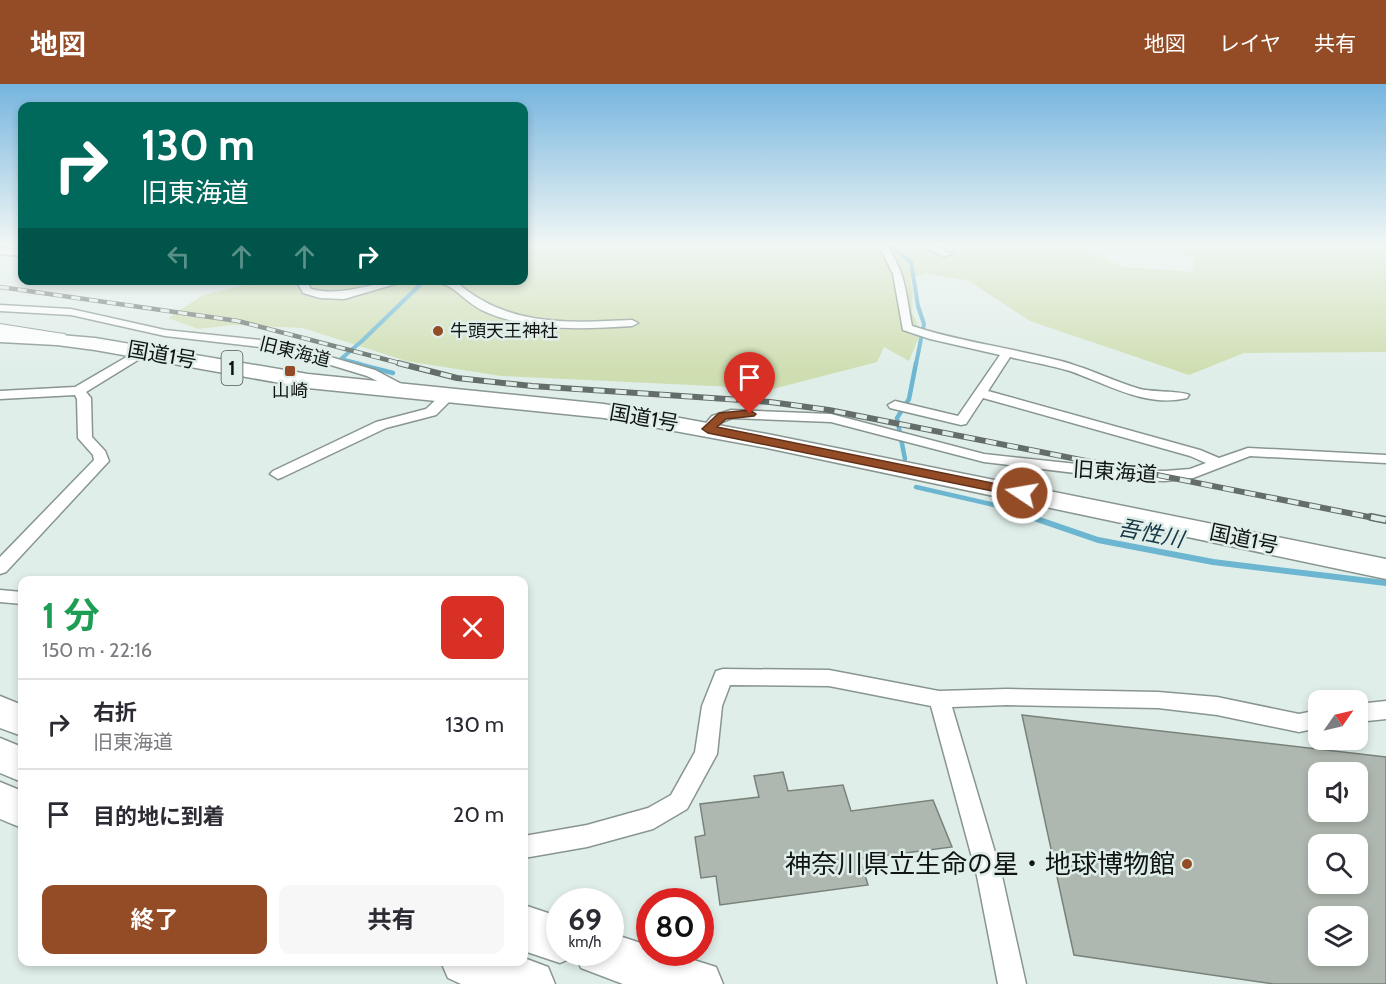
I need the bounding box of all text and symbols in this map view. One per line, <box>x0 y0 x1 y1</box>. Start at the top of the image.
text: 地図 <box>30 27 86 61</box>
text: 地図 <box>1144 31 1186 56</box>
text: レイヤ <box>1219 31 1281 56</box>
text: 共有 <box>1314 31 1356 56</box>
text: 130 m <box>141 119 255 171</box>
icon: right <box>42 126 120 204</box>
text: 旧東海道 <box>141 176 249 209</box>
icon: left <box>162 240 195 273</box>
icon: ahead <box>225 240 258 273</box>
icon: ahead <box>288 240 321 273</box>
icon: right <box>351 240 384 273</box>
place label: 牛頭天王神社 <box>450 320 558 342</box>
marker: 牛頭天王神社 <box>431 324 445 338</box>
street label: 旧東海道 <box>257 333 333 371</box>
street label: 国道1号 <box>126 336 199 373</box>
road number: 1 <box>222 351 242 385</box>
pin <box>724 352 775 414</box>
icon: arrive <box>733 361 766 394</box>
marker: 山崎 <box>283 364 297 378</box>
place label: 山崎 <box>272 380 308 402</box>
street label: 国道1号 <box>608 399 681 436</box>
street label: 旧東海道 <box>1072 456 1158 487</box>
position arrow <box>990 461 1054 525</box>
water label: 吾性川 <box>1116 514 1188 553</box>
street label: 国道1号 <box>1207 519 1281 558</box>
text: 1 分 <box>42 593 99 637</box>
button: close <box>441 596 504 659</box>
text: 150 m · 22:16 <box>42 638 152 662</box>
north arrow <box>1308 690 1368 750</box>
map controls <box>1308 690 1368 966</box>
text: 右折 <box>93 699 137 726</box>
icon: right <box>42 708 75 741</box>
text: 130 m <box>445 711 504 738</box>
text: 旧東海道 <box>93 730 173 754</box>
button: sound <box>1308 762 1368 822</box>
icon: arrive <box>42 798 75 831</box>
text: 20 m <box>453 801 504 828</box>
text: 目的地に到着 <box>93 803 225 830</box>
button: search <box>1308 834 1368 894</box>
place label: 神奈川県立生命の星・地球博物館 <box>785 848 1175 880</box>
marker: 神奈川県立生命の星・地球博物館 <box>1180 857 1194 871</box>
button: 終了 <box>42 885 267 954</box>
button: 共有 <box>279 885 504 954</box>
speed limit sign: 80 <box>636 888 714 966</box>
text: 69 <box>568 901 602 938</box>
button: layers <box>1308 906 1368 966</box>
text: km/h <box>569 933 601 951</box>

